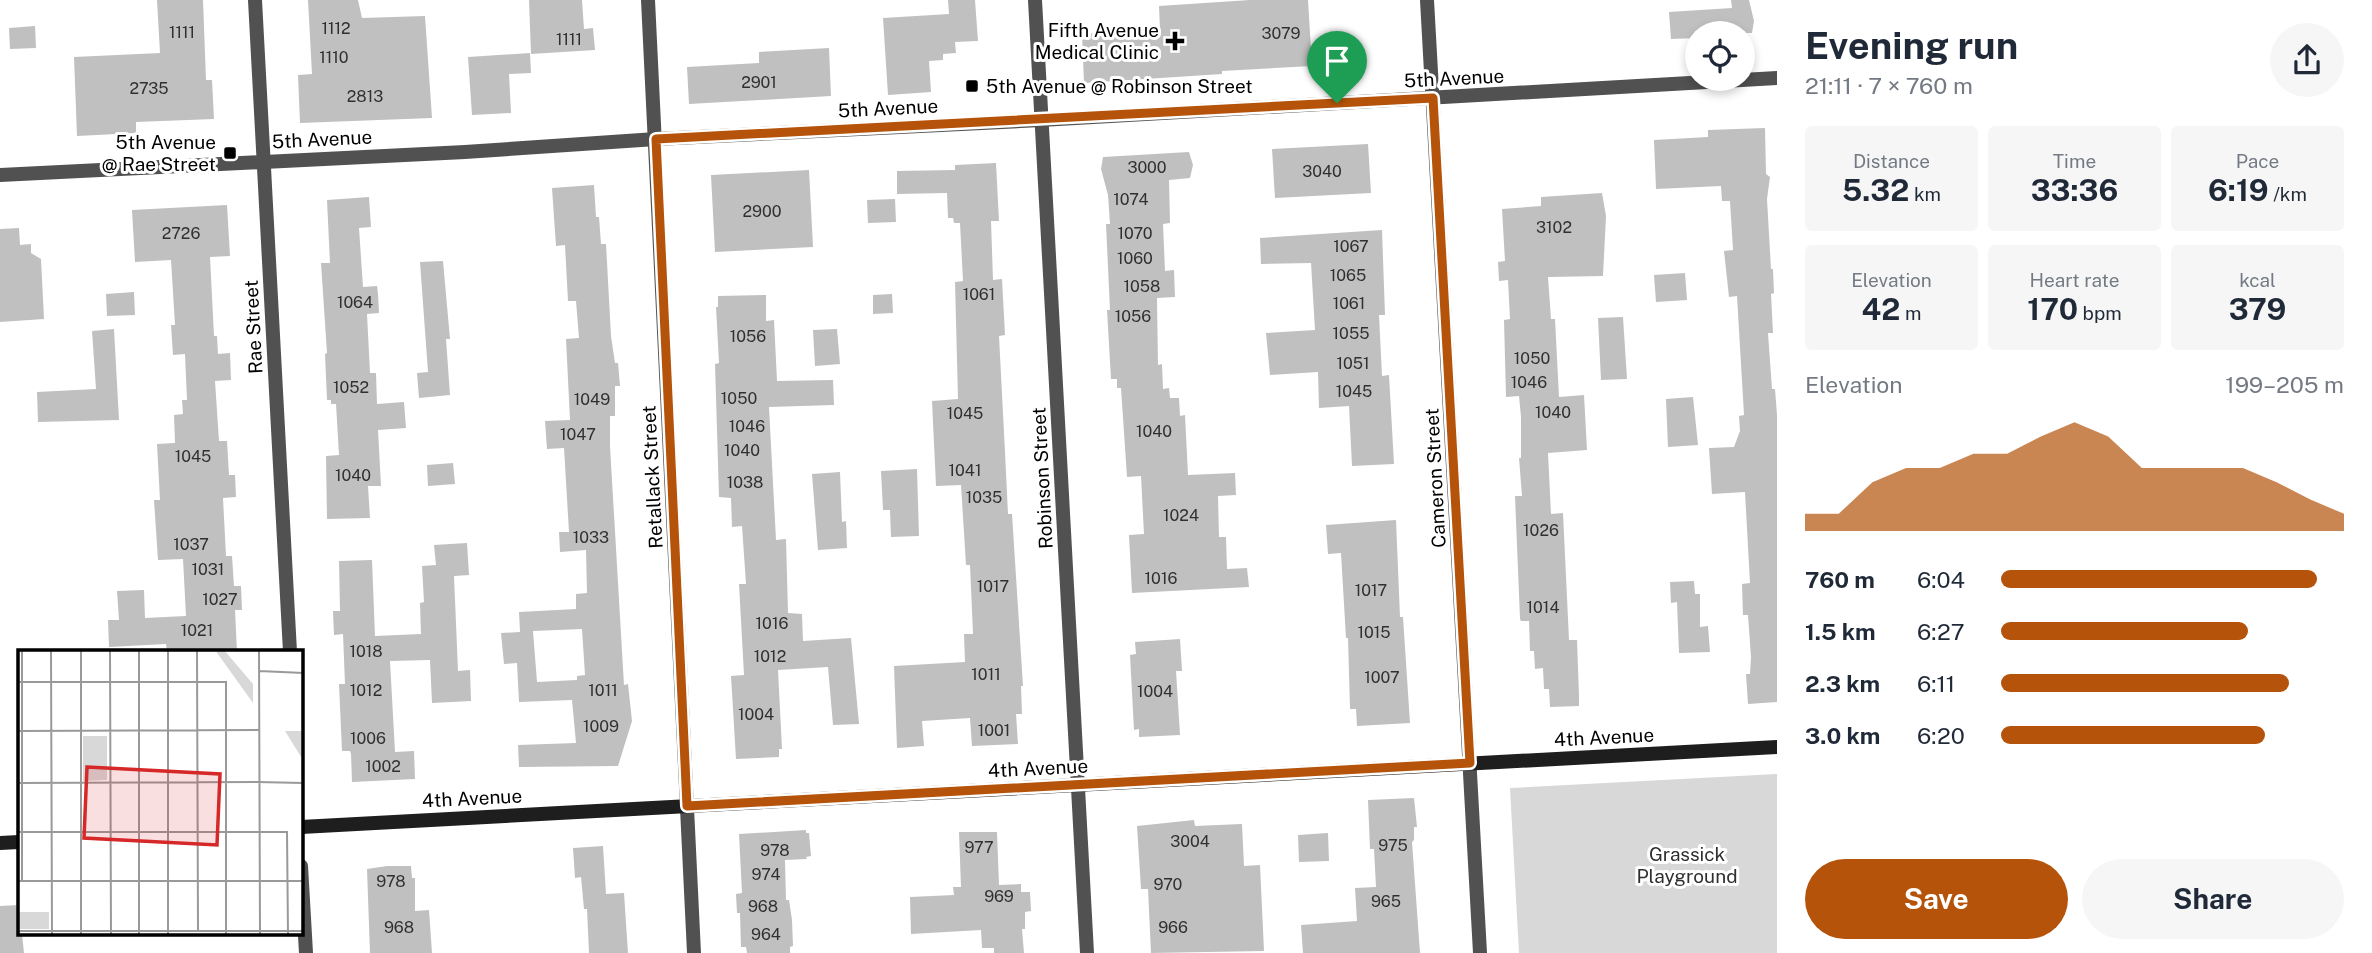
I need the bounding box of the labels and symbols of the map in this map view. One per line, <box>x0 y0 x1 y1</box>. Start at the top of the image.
house number: 1112 <box>321 19 351 38</box>
place label: Fifth Avenue Medical Clinic <box>1035 19 1159 63</box>
house number: 1111 <box>169 23 195 42</box>
house number: 3079 <box>1262 24 1300 43</box>
house number: 1111 <box>556 30 582 49</box>
marker: Fifth Avenue Medical Clinic <box>1165 31 1185 51</box>
pin <box>1307 31 1367 103</box>
house number: 1110 <box>319 48 349 67</box>
street label: 5th Avenue <box>1403 64 1505 92</box>
house number: 2901 <box>741 73 777 92</box>
place label: 5th Avenue @ Robinson Street <box>986 75 1253 97</box>
marker: 5th Avenue @ Robinson Street <box>964 78 980 94</box>
house number: 2735 <box>129 79 169 98</box>
house number: 2813 <box>347 87 383 106</box>
street label: 5th Avenue <box>837 94 939 122</box>
street label: 5th Avenue <box>271 125 373 153</box>
place label: 5th Avenue @ Rae Street <box>102 131 216 175</box>
marker: 5th Avenue @ Rae Street <box>222 145 238 161</box>
house number: 3000 <box>1127 158 1167 177</box>
house number: 3040 <box>1302 162 1342 181</box>
house number: 1074 <box>1113 190 1149 209</box>
house number: 2900 <box>743 202 782 221</box>
house number: 3102 <box>1536 218 1572 237</box>
house number: 2726 <box>162 224 200 243</box>
house number: 1070 <box>1117 224 1153 243</box>
house number: 1067 <box>1333 237 1369 256</box>
house number: 1060 <box>1117 249 1153 268</box>
house number: 1065 <box>1330 266 1366 285</box>
house number: 1058 <box>1124 277 1160 296</box>
street label: Rae Street <box>240 280 266 374</box>
house number: 1061 <box>963 285 995 304</box>
house number: 1064 <box>337 293 373 312</box>
house number: 1061 <box>1333 294 1365 313</box>
house number: 1056 <box>1115 307 1151 326</box>
house number: 1055 <box>1333 324 1369 343</box>
house number: 1056 <box>730 327 766 346</box>
house number: 1050 <box>1514 349 1550 368</box>
house number: 1051 <box>1336 354 1370 373</box>
house number: 1046 <box>1511 373 1547 392</box>
house number: 1052 <box>333 378 369 397</box>
house number: 1045 <box>1336 382 1372 401</box>
house number: 1050 <box>721 389 757 408</box>
house number: 1049 <box>574 390 610 409</box>
house number: 1040 <box>1535 403 1571 422</box>
house number: 1045 <box>947 404 983 423</box>
street label: Retallack Street <box>637 405 667 549</box>
street label: Robinson Street <box>1027 407 1057 549</box>
street label: Cameron Street <box>1420 408 1450 548</box>
house number: 1046 <box>729 417 765 436</box>
house number: 1040 <box>1136 422 1172 441</box>
house number: 1047 <box>560 425 596 444</box>
house number: 1040 <box>724 441 760 460</box>
house number: 1045 <box>175 447 211 466</box>
house number: 1041 <box>949 461 981 480</box>
house number: 1040 <box>335 466 371 485</box>
house number: 1038 <box>727 473 763 492</box>
house number: 1035 <box>966 488 1002 507</box>
house number: 1024 <box>1163 506 1199 525</box>
house number: 1026 <box>1523 521 1559 540</box>
house number: 1033 <box>573 528 609 547</box>
house number: 1037 <box>173 535 209 554</box>
house number: 1031 <box>192 560 224 579</box>
house number: 1016 <box>1145 569 1177 588</box>
house number: 1017 <box>977 577 1009 596</box>
house number: 1017 <box>1355 581 1387 600</box>
house number: 1027 <box>202 590 238 609</box>
house number: 1014 <box>1527 598 1559 617</box>
house number: 1016 <box>756 614 788 633</box>
house number: 1021 <box>181 621 213 640</box>
house number: 1015 <box>1357 623 1391 642</box>
house number: 1018 <box>349 642 383 661</box>
house number: 1012 <box>754 647 786 666</box>
inset map <box>18 650 303 936</box>
house number: 1011 <box>971 665 1001 684</box>
house number: 1007 <box>1364 668 1400 687</box>
house number: 1012 <box>350 681 382 700</box>
house number: 1011 <box>588 681 618 700</box>
house number: 1004 <box>1137 682 1173 701</box>
house number: 1004 <box>738 705 774 724</box>
house number: 1009 <box>583 717 619 736</box>
house number: 1001 <box>978 721 1010 740</box>
street label: 4th Avenue <box>1553 723 1655 751</box>
house number: 1006 <box>350 729 386 748</box>
street label: 4th Avenue <box>987 754 1089 782</box>
house number: 1002 <box>365 757 401 776</box>
street label: 4th Avenue <box>421 784 523 812</box>
house number: 3004 <box>1170 832 1210 851</box>
house number: 975 <box>1378 836 1408 855</box>
house number: 977 <box>964 838 994 857</box>
house number: 978 <box>760 841 790 860</box>
park label: Grassick Playground <box>1636 843 1738 887</box>
house number: 974 <box>752 865 780 884</box>
house number: 978 <box>376 872 406 891</box>
house number: 970 <box>1154 875 1183 894</box>
house number: 969 <box>984 887 1014 906</box>
house number: 965 <box>1371 892 1401 911</box>
house number: 968 <box>748 897 778 916</box>
house number: 968 <box>384 918 414 937</box>
house number: 966 <box>1158 918 1188 937</box>
house number: 964 <box>751 925 781 944</box>

